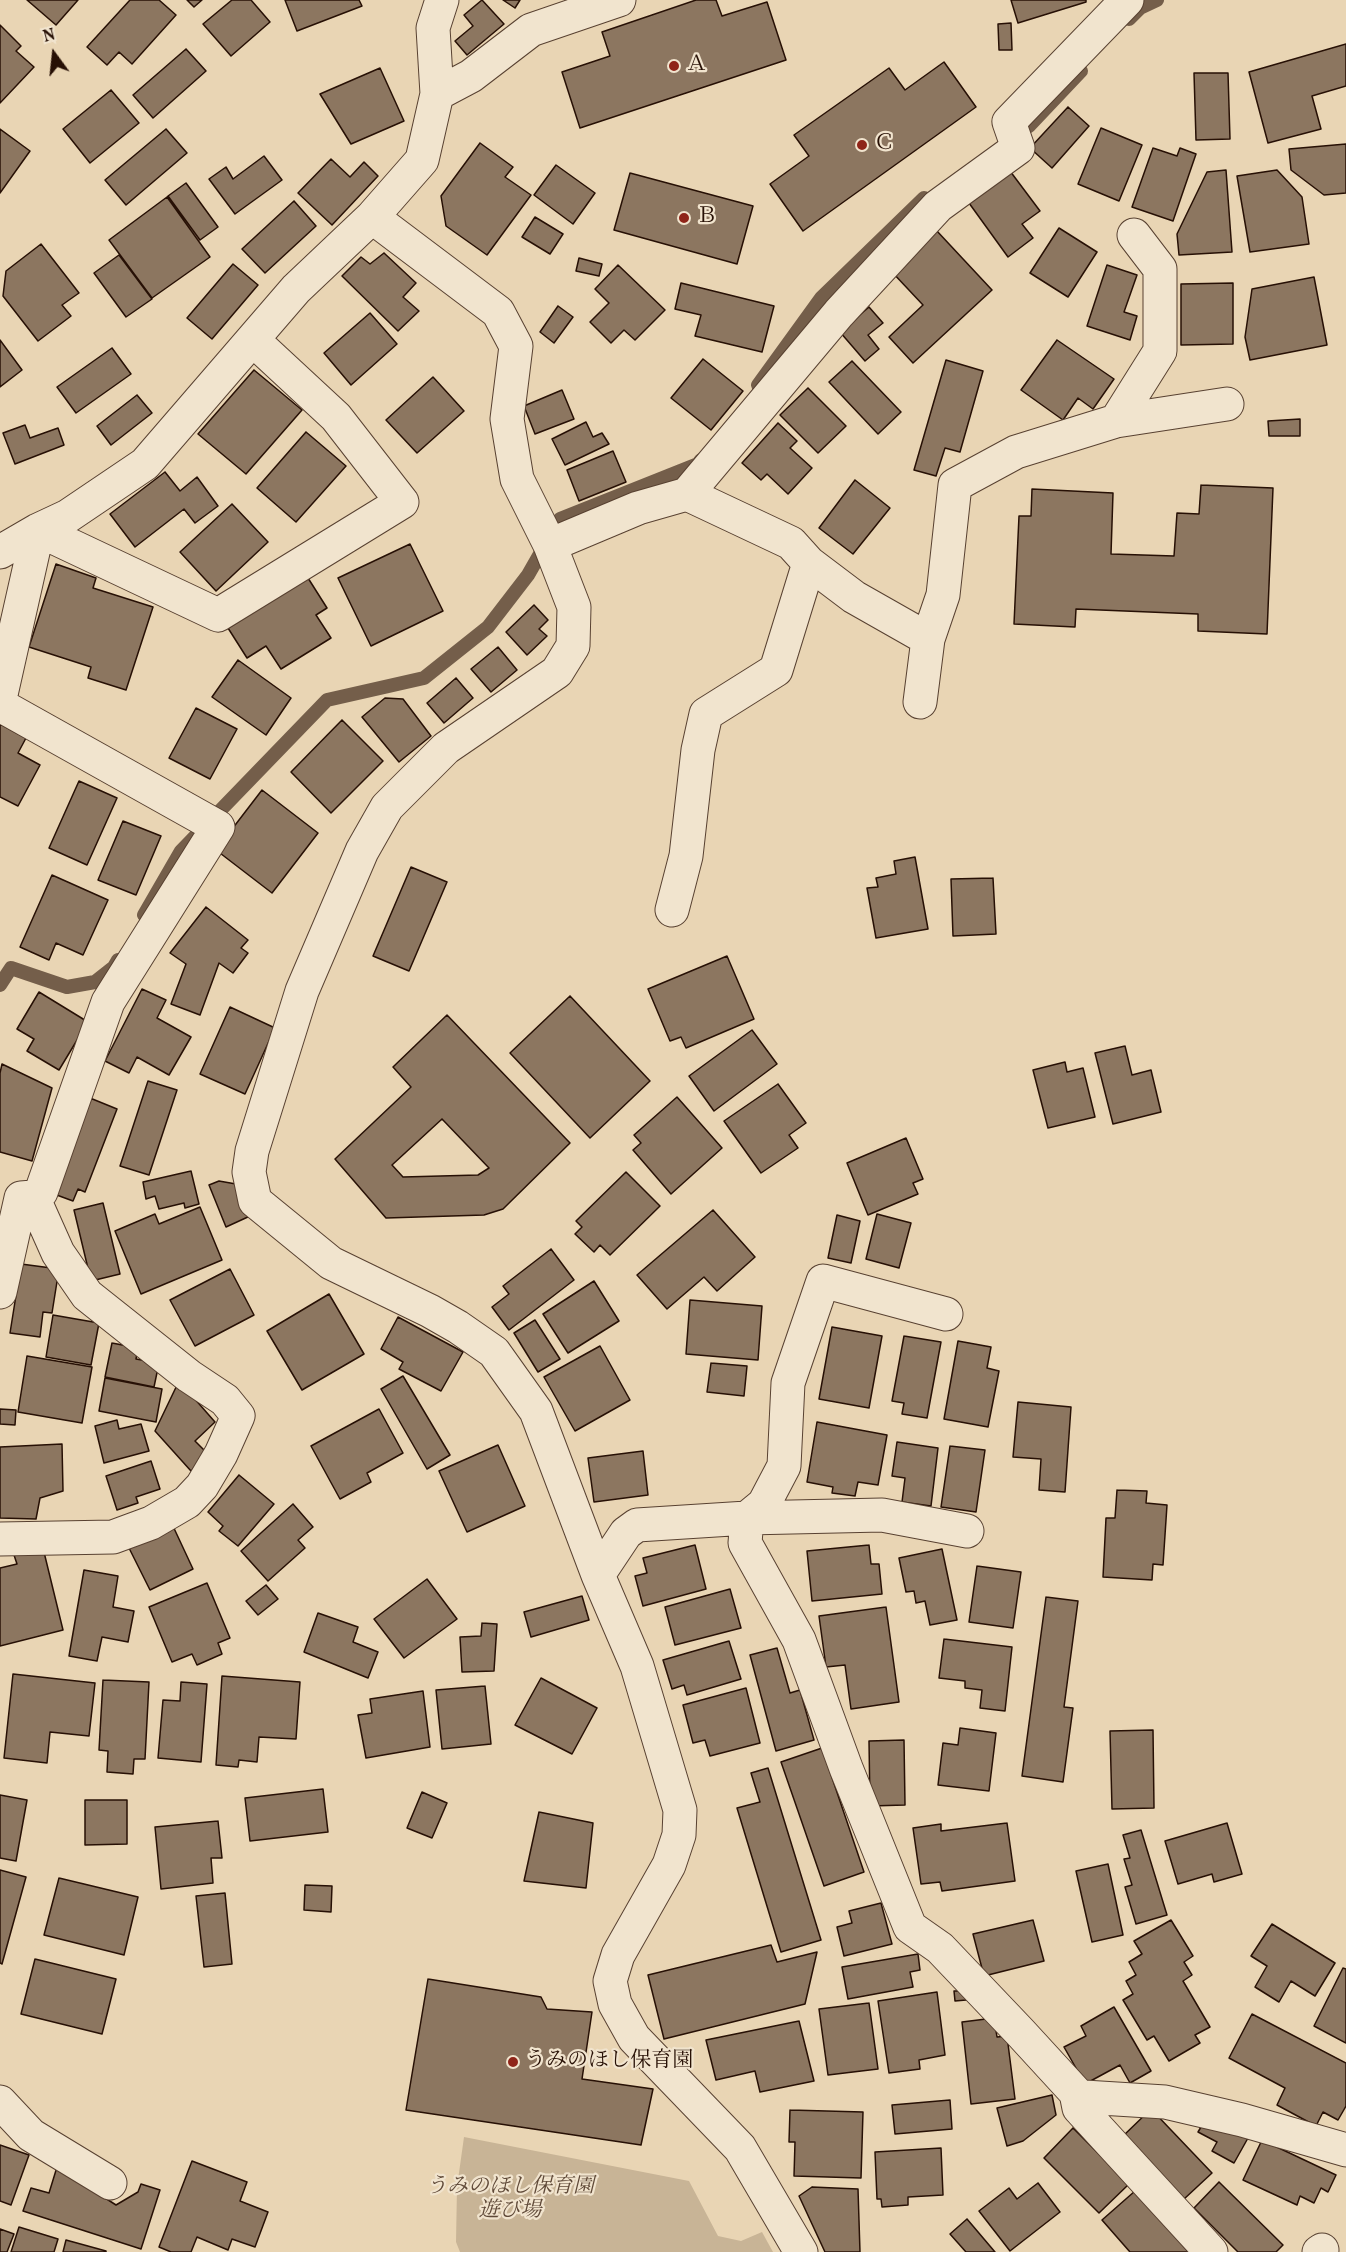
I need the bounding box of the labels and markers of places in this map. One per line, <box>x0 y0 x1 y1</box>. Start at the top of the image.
place label: Ａ <box>686 53 707 79</box>
marker: Ａ <box>667 59 681 73</box>
place label: Ｃ <box>874 132 895 158</box>
marker: Ｃ <box>855 138 869 152</box>
place label: Ｂ <box>696 205 717 231</box>
marker: Ｂ <box>677 211 691 225</box>
place label: うみのほし保育園 <box>525 2049 693 2075</box>
marker: うみのほし保育園 <box>506 2055 520 2069</box>

